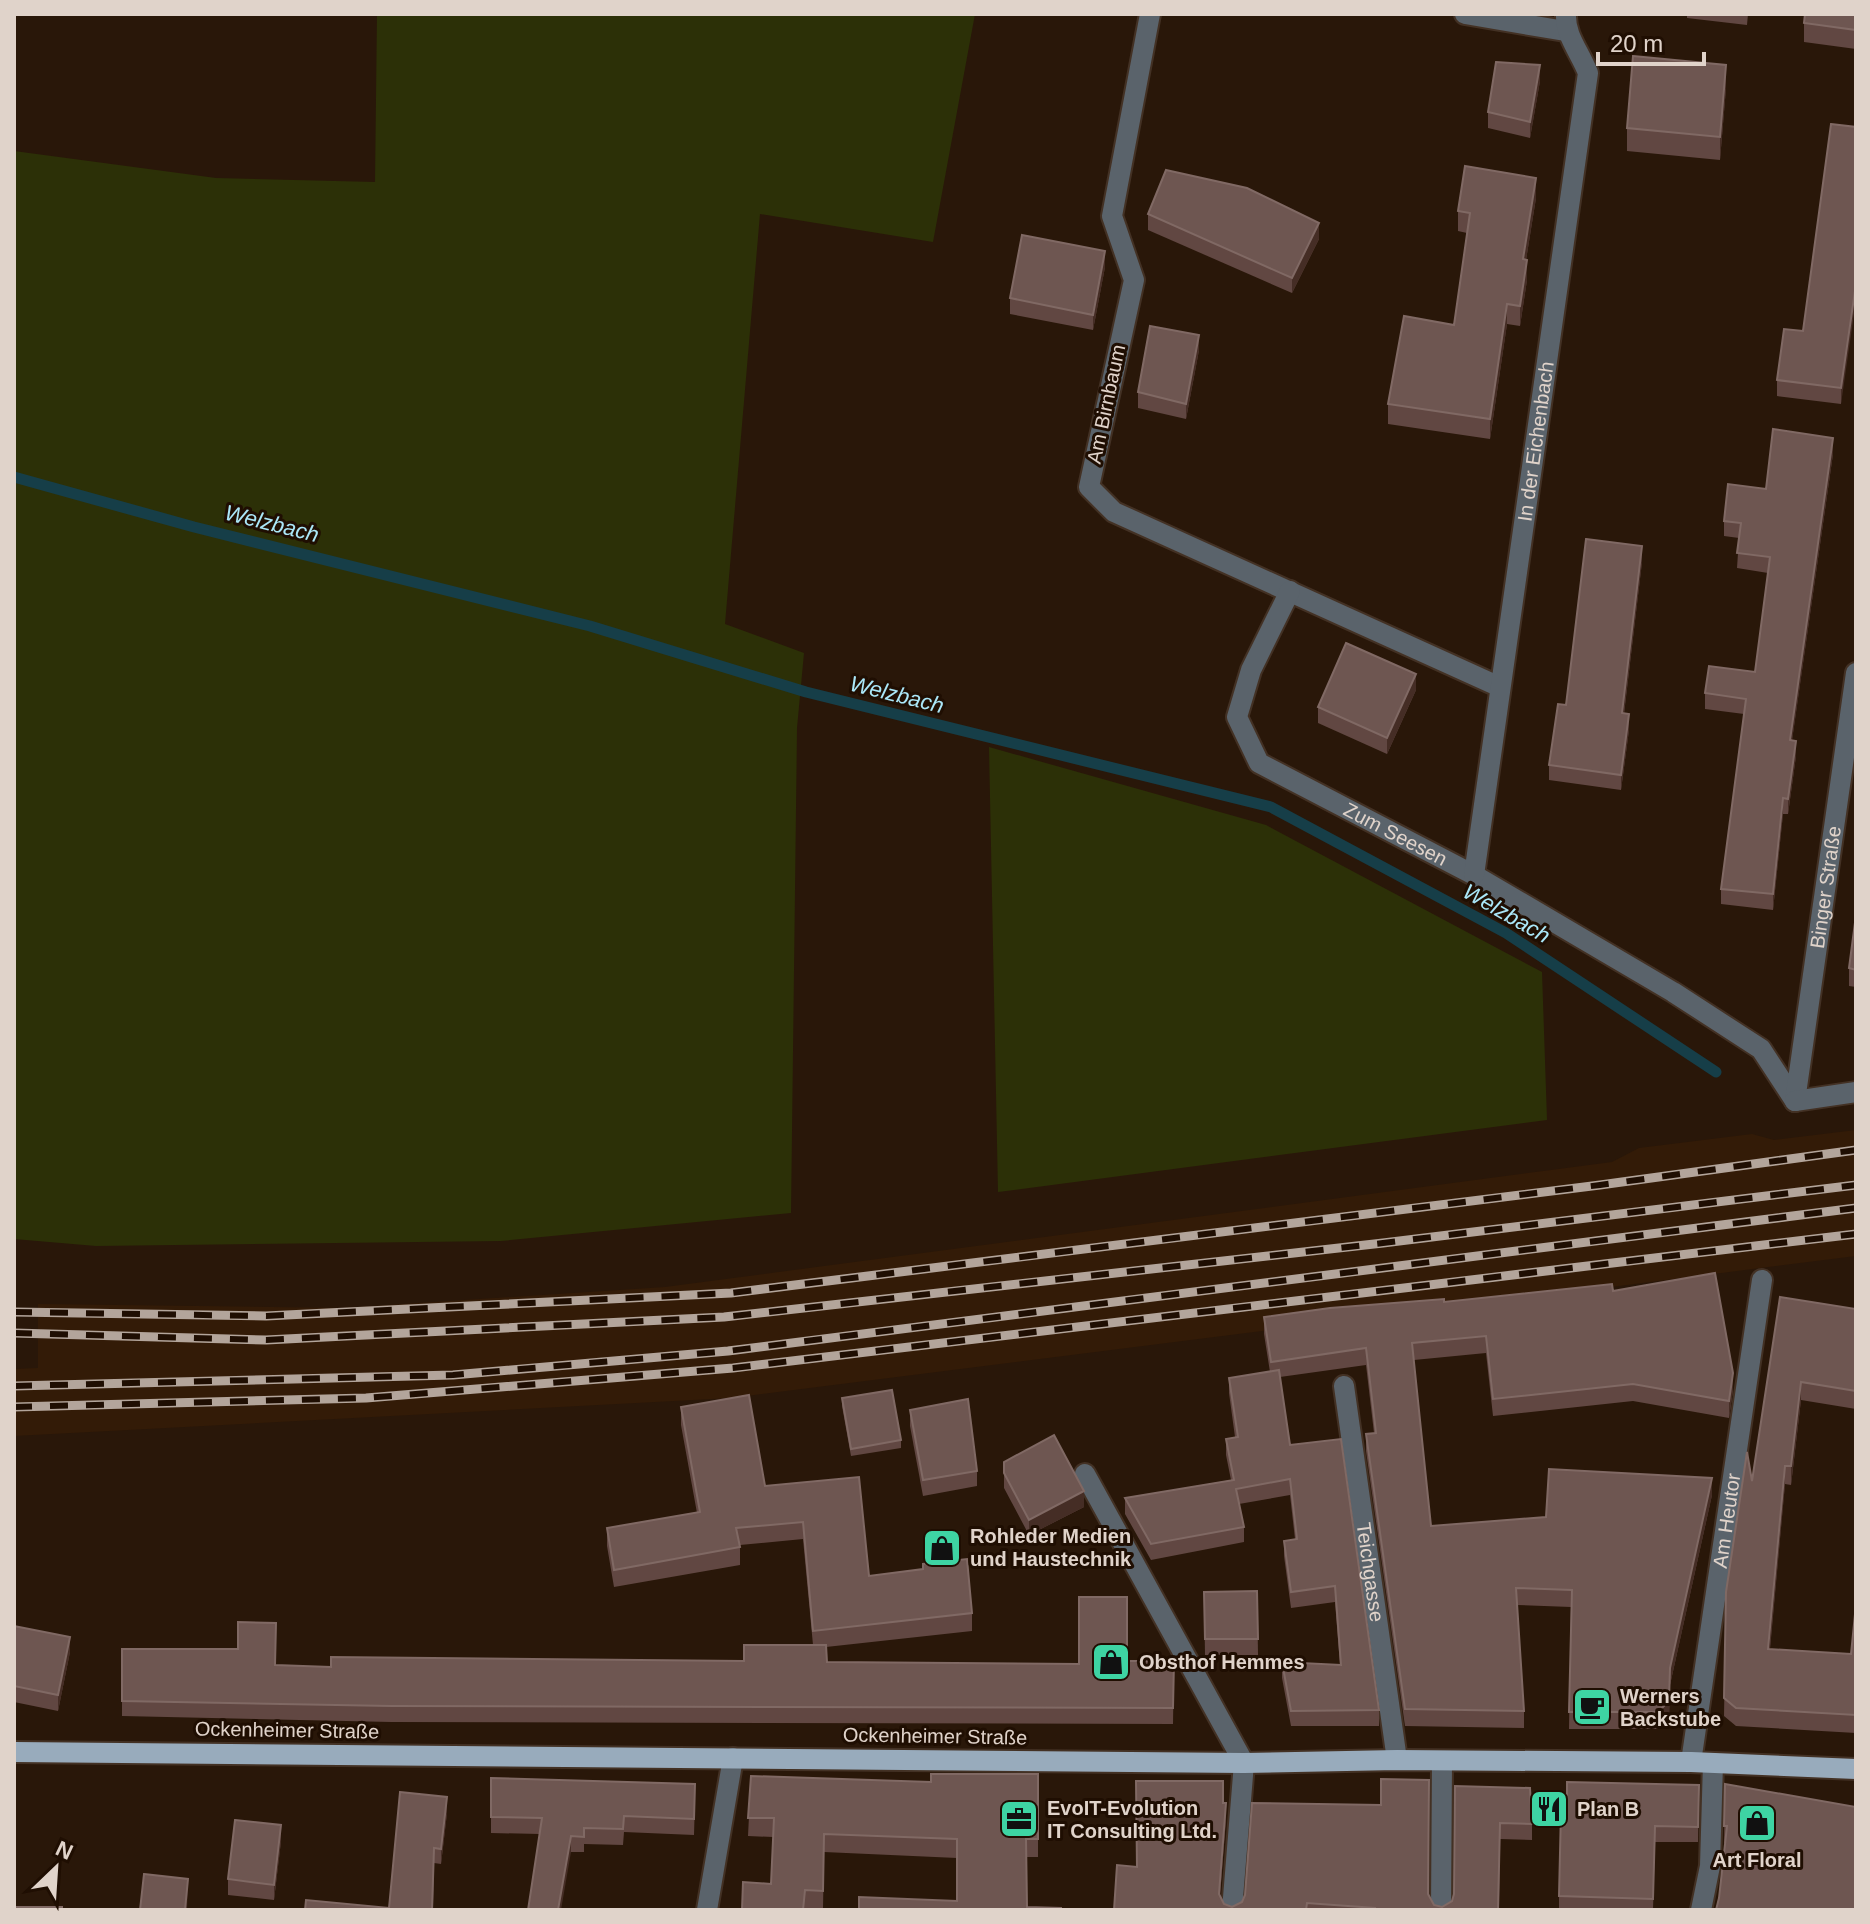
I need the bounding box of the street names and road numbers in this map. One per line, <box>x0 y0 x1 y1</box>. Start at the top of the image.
street label: Am Birnbaum <box>1083 342 1129 466</box>
street label: In der Eichenbach <box>1513 360 1558 523</box>
street label: Zum Seesen <box>1340 798 1451 870</box>
street label: Binger Straße <box>1806 824 1845 950</box>
street label: Am Heutor <box>1709 1471 1744 1570</box>
street label: Teichgasse <box>1352 1521 1388 1623</box>
street label: Ockenheimer Straße <box>195 1717 379 1743</box>
street label: Ockenheimer Straße <box>843 1723 1027 1749</box>

